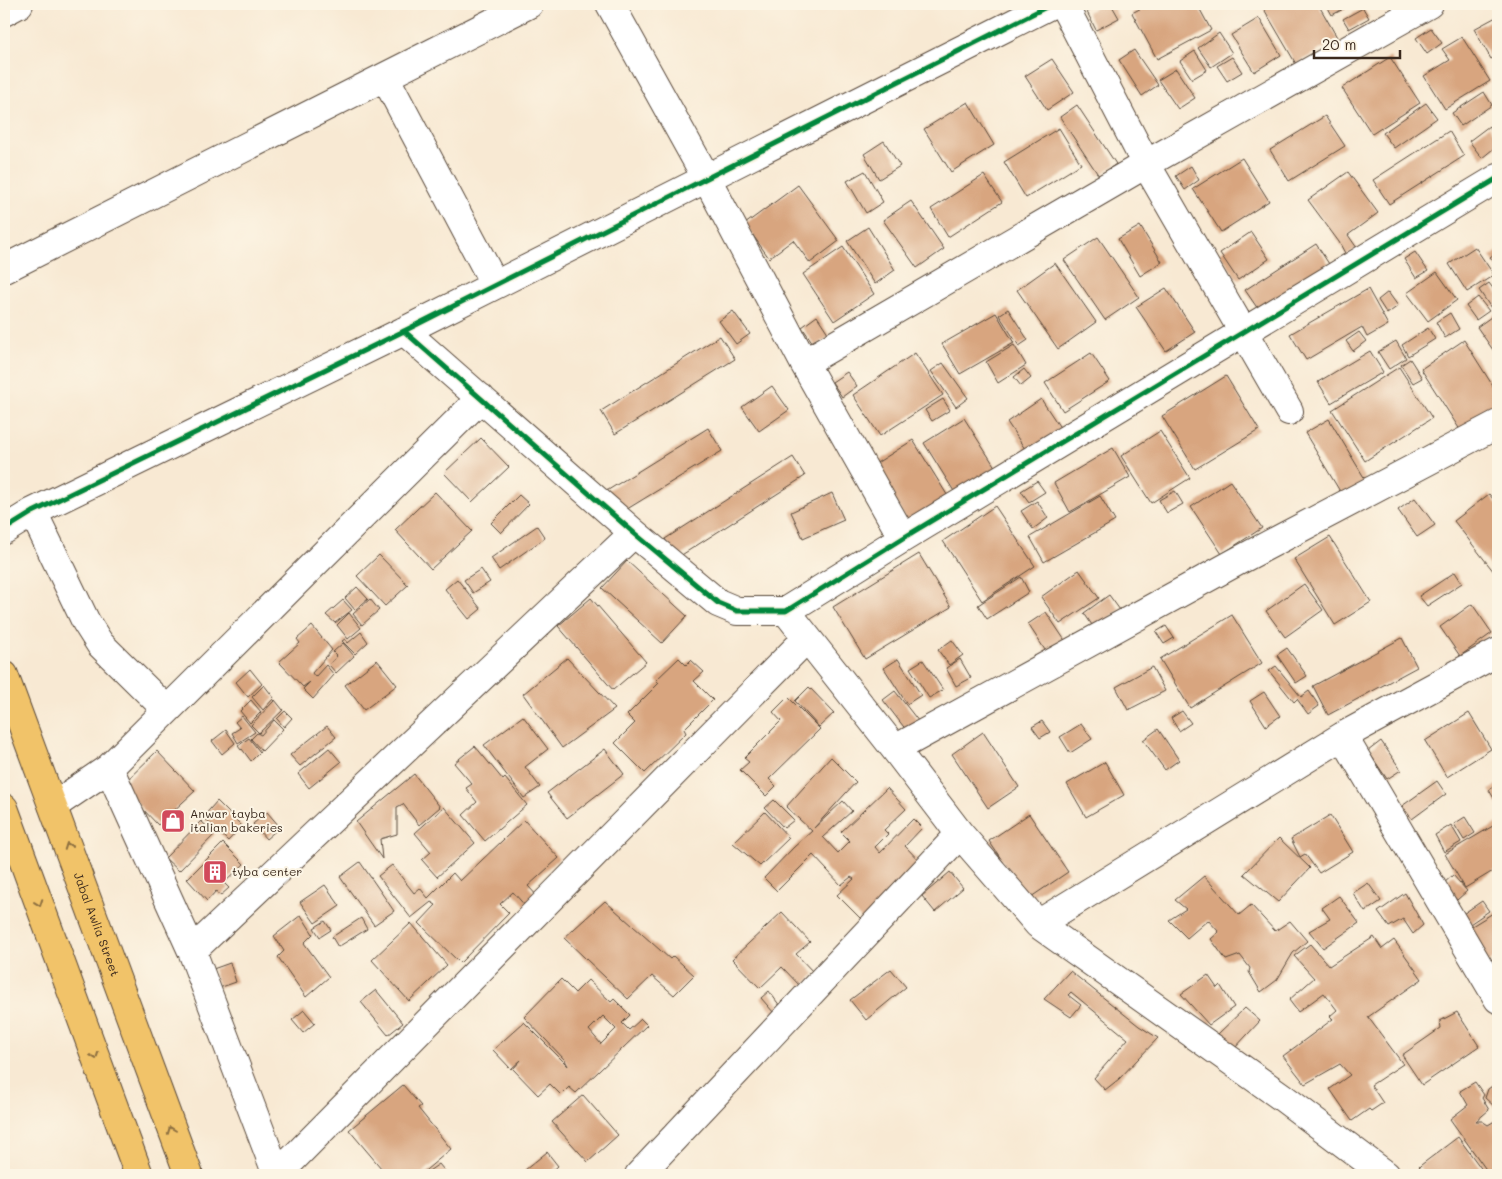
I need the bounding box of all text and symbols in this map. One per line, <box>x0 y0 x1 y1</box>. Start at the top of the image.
scale bar <box>1314 28 1401 60</box>
text: 20 m <box>1322 34 1356 54</box>
place label: Anwar tayba italian bakeries <box>190 805 283 835</box>
shop icon: Anwar tayba italian bakeries <box>160 808 186 834</box>
one-way arrow <box>64 842 74 850</box>
building icon: tyba center <box>202 859 228 885</box>
place label: tyba center <box>232 863 302 879</box>
street label: Jabal Awlia Street <box>71 870 124 978</box>
one-way arrow <box>33 899 43 907</box>
one-way arrow <box>89 1051 99 1060</box>
one-way arrow <box>167 1126 177 1135</box>

